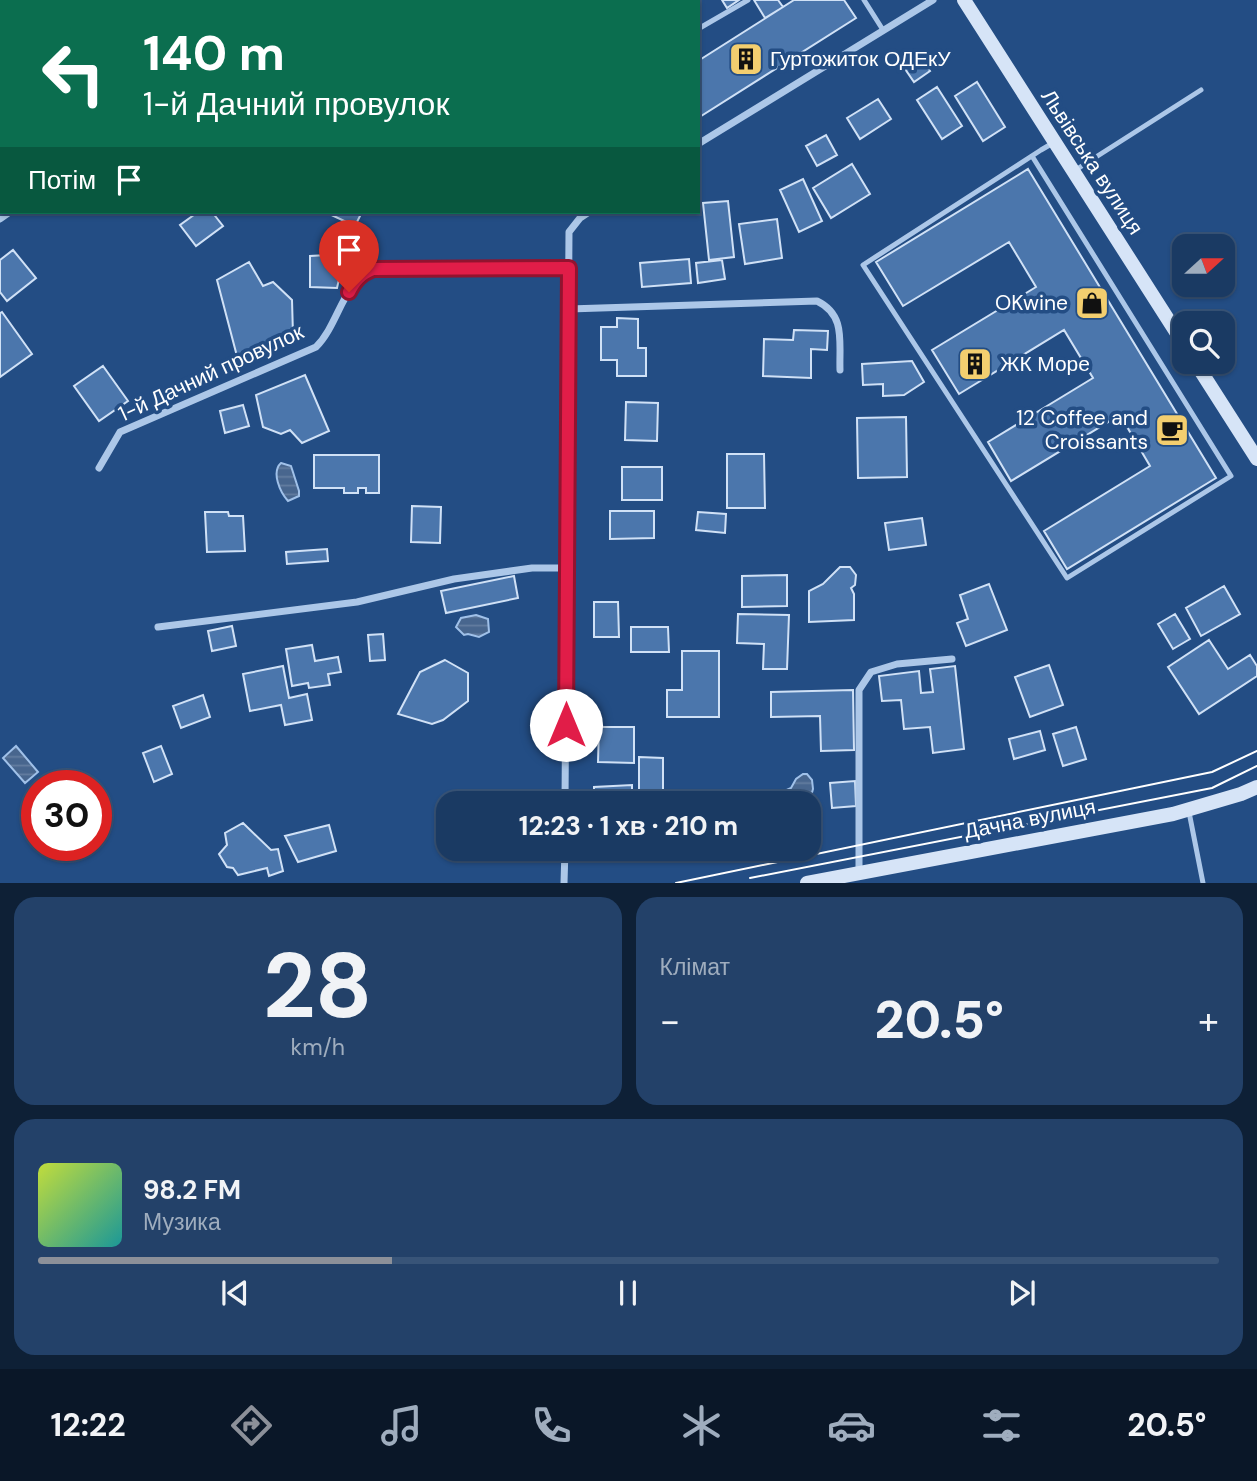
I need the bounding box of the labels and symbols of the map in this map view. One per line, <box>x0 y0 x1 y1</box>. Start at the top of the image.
building icon: Гуртожиток ОДЕкУ <box>727 40 765 78</box>
place label: Гуртожиток ОДЕкУ <box>770 45 951 73</box>
street label: Львівська вулиця <box>1035 84 1149 240</box>
pin <box>319 220 379 292</box>
north arrow <box>1172 234 1236 298</box>
shop icon: OKwine <box>1073 284 1111 322</box>
place label: OKwine <box>995 289 1068 317</box>
street label: 1-й Дачний провулок <box>114 317 309 428</box>
building icon: ЖК Море <box>956 345 994 383</box>
place label: ЖК Море <box>1000 350 1090 378</box>
place label: 12 Coffee and Croissants <box>1016 404 1148 456</box>
cafe icon: 12 Coffee and Croissants <box>1153 411 1191 449</box>
position arrow <box>529 688 603 762</box>
speed limit sign: 30 <box>21 770 112 861</box>
street label: Дачна вулиця <box>962 793 1098 845</box>

